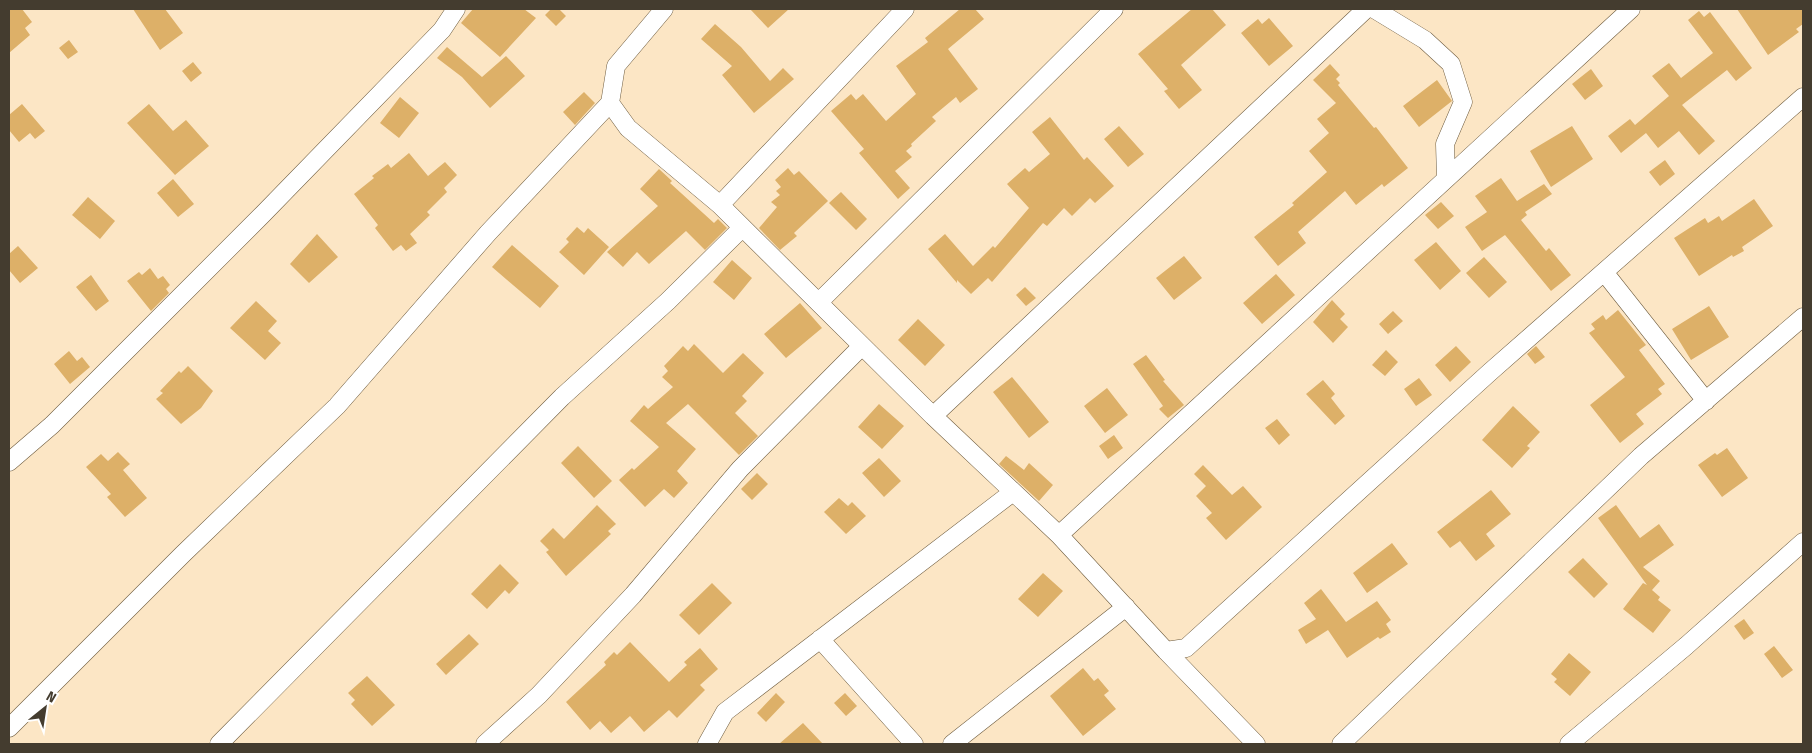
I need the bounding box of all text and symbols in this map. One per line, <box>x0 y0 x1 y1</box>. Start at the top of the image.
north arrow <box>20 683 70 733</box>
text: N <box>43 688 59 707</box>

